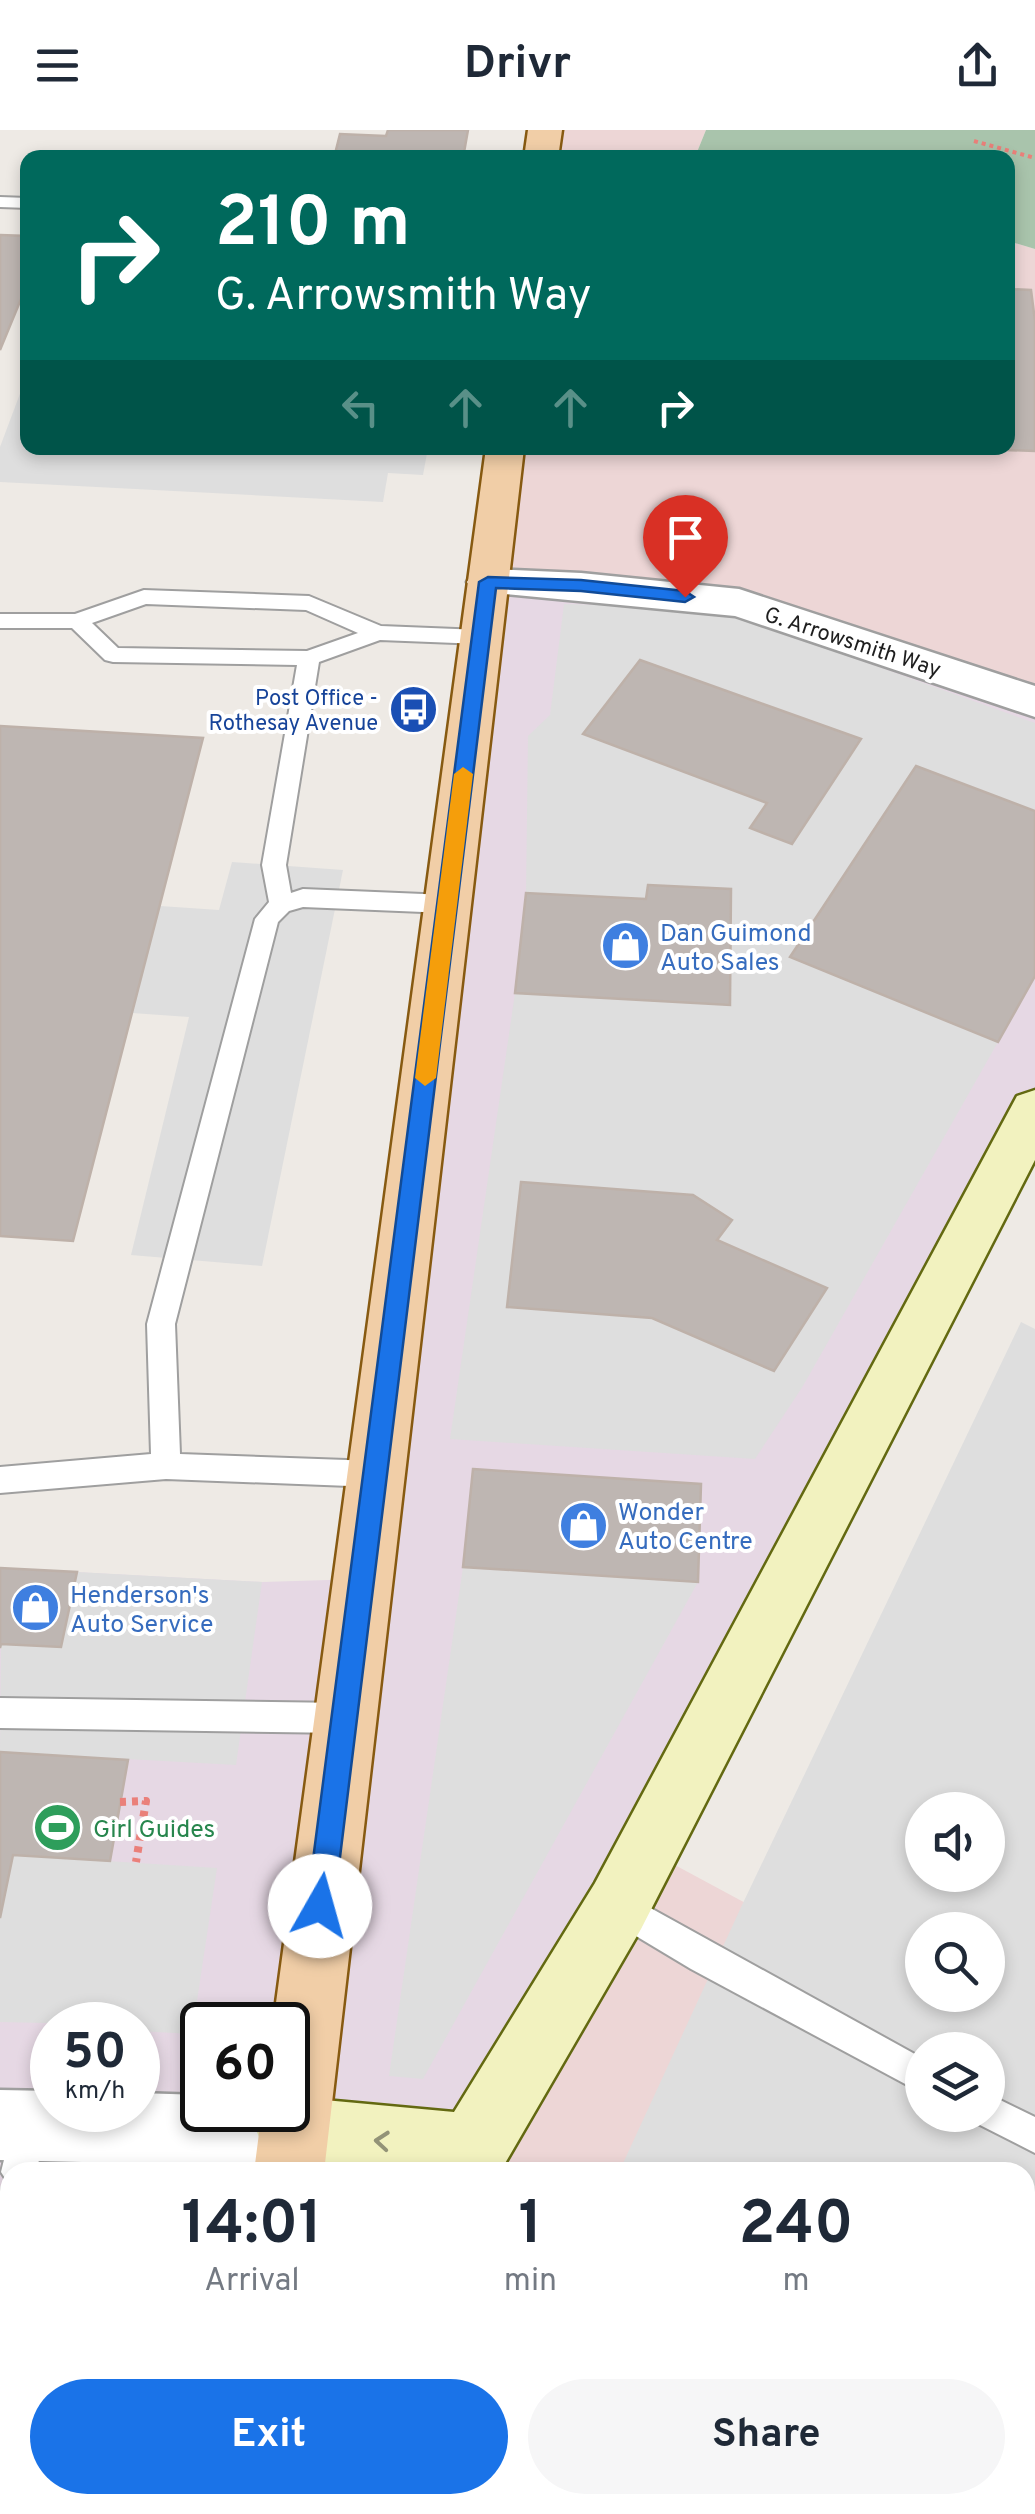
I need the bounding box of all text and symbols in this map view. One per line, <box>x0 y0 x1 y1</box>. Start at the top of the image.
text: Drivr <box>464 37 571 94</box>
icon: menu <box>30 38 85 93</box>
icon: share <box>950 38 1005 93</box>
text: 210 m <box>215 182 411 271</box>
icon: right <box>50 190 180 320</box>
text: G. Arrowsmith Way <box>215 269 592 326</box>
icon: left <box>333 380 388 435</box>
icon: ahead <box>438 380 493 435</box>
icon: ahead <box>543 380 598 435</box>
icon: right <box>648 380 703 435</box>
pin <box>643 495 728 598</box>
icon: arrive <box>658 510 713 565</box>
street label: G. Arrowsmith Way <box>761 602 944 685</box>
bus stop icon: Post Office - Rothesay Avenue <box>387 684 439 736</box>
place label: Post Office - Rothesay Avenue <box>209 686 378 738</box>
place label: Dan Guimond Auto Sales <box>660 919 812 980</box>
shop icon: Dan Guimond Auto Sales <box>599 920 651 972</box>
place label: Wonder Auto Centre <box>618 1498 753 1559</box>
shop icon: Wonder Auto Centre <box>557 1499 609 1551</box>
place label: Henderson's Auto Service <box>70 1581 213 1642</box>
shop icon: Henderson's Auto Service <box>9 1582 61 1634</box>
map controls <box>905 1792 1005 2132</box>
button: sound <box>905 1792 1005 1892</box>
sports icon: Girl Guides <box>32 1802 84 1854</box>
place label: Girl Guides <box>93 1815 215 1847</box>
position arrow <box>268 1854 372 1958</box>
button: search <box>905 1912 1005 2012</box>
speed limit sign: 60 <box>180 2002 310 2132</box>
text: 50 <box>63 2023 127 2086</box>
button: layers <box>905 2032 1005 2132</box>
text: km/h <box>65 2076 125 2108</box>
one-way arrow <box>373 2130 389 2152</box>
text: 14:01 <box>182 2189 322 2265</box>
text: 1 <box>518 2189 542 2265</box>
text: 240 <box>739 2189 853 2265</box>
text: Arrival <box>204 2262 300 2302</box>
text: min <box>504 2262 557 2302</box>
text: m <box>782 2262 810 2302</box>
button: Exit <box>30 2379 508 2494</box>
button: Share <box>528 2379 1005 2494</box>

